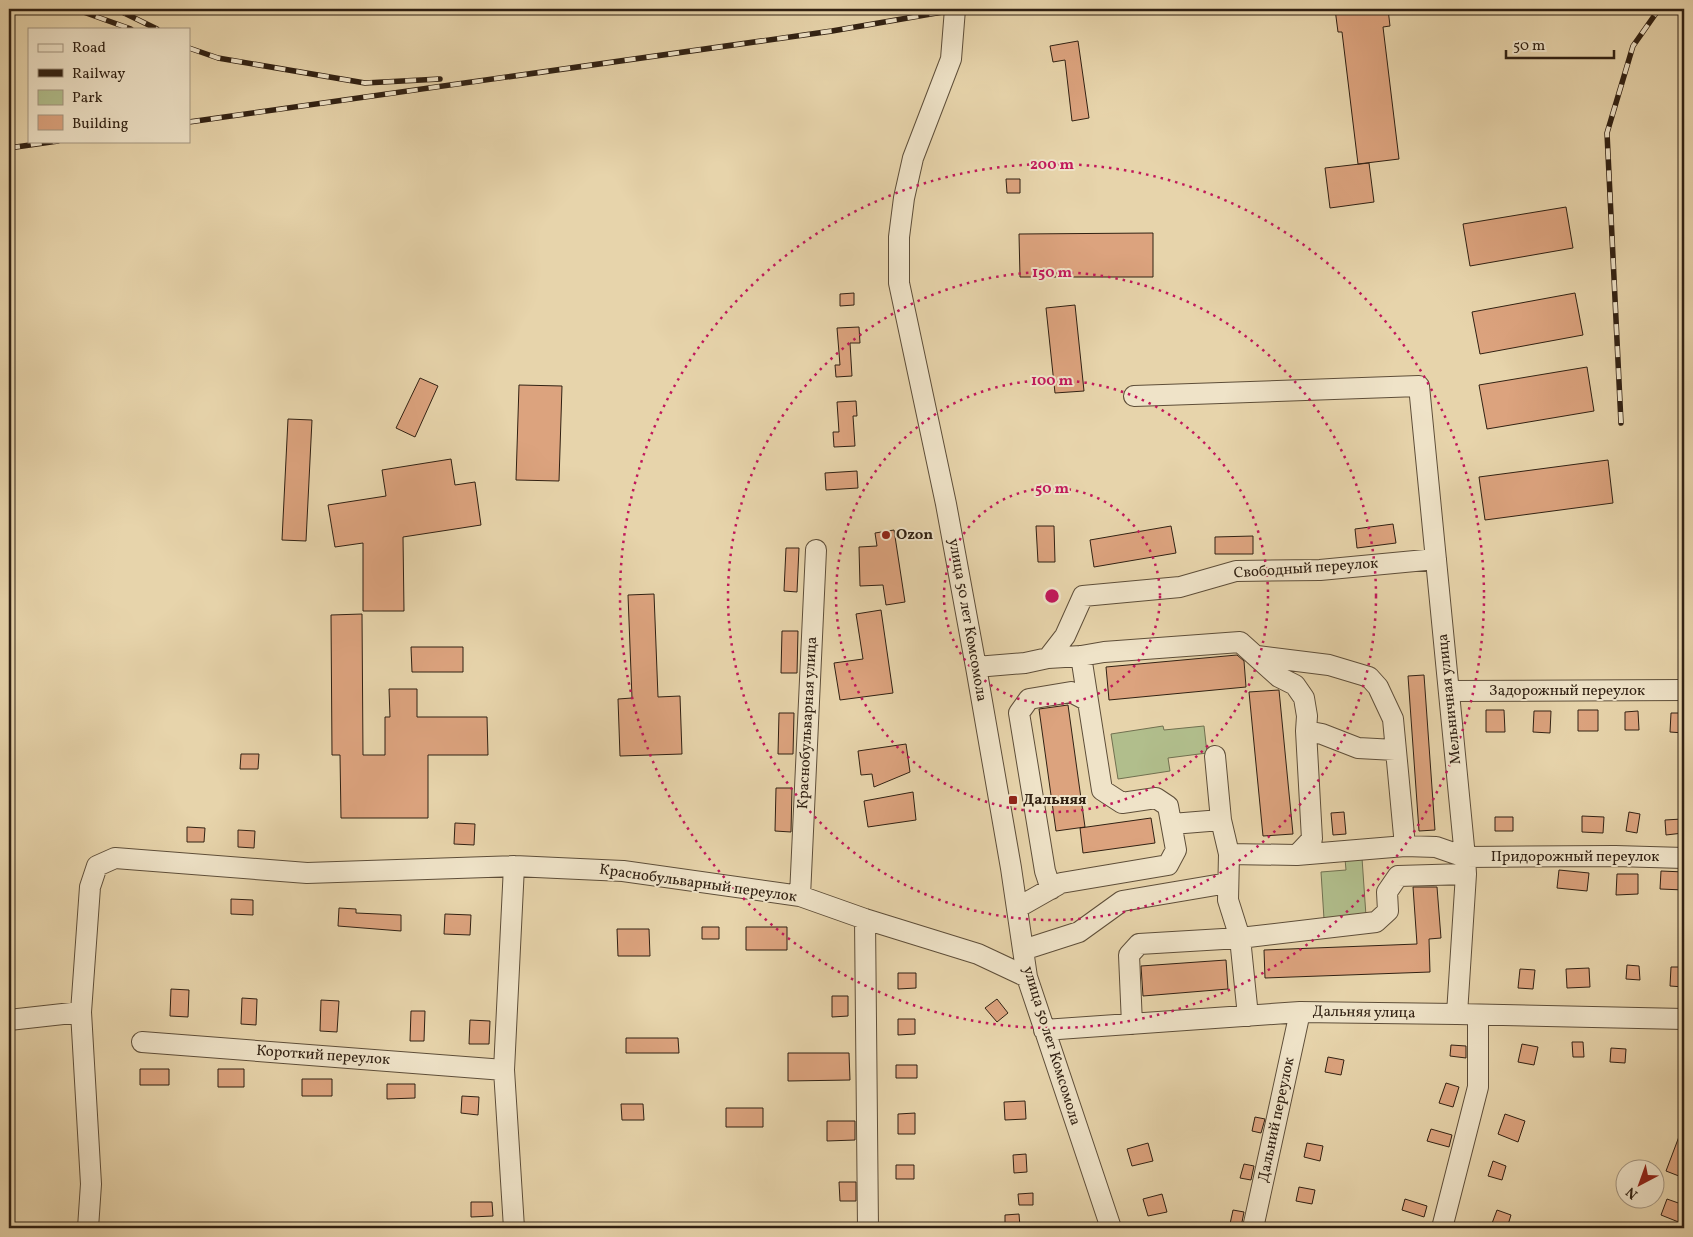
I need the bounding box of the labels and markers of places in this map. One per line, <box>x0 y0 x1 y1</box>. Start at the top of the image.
place label: Ozon <box>896 525 933 546</box>
marker: Ozon <box>880 529 892 541</box>
centre of rings <box>1043 587 1061 605</box>
place label: Дальняя <box>1023 790 1087 811</box>
marker: Дальняя <box>1007 794 1019 806</box>

